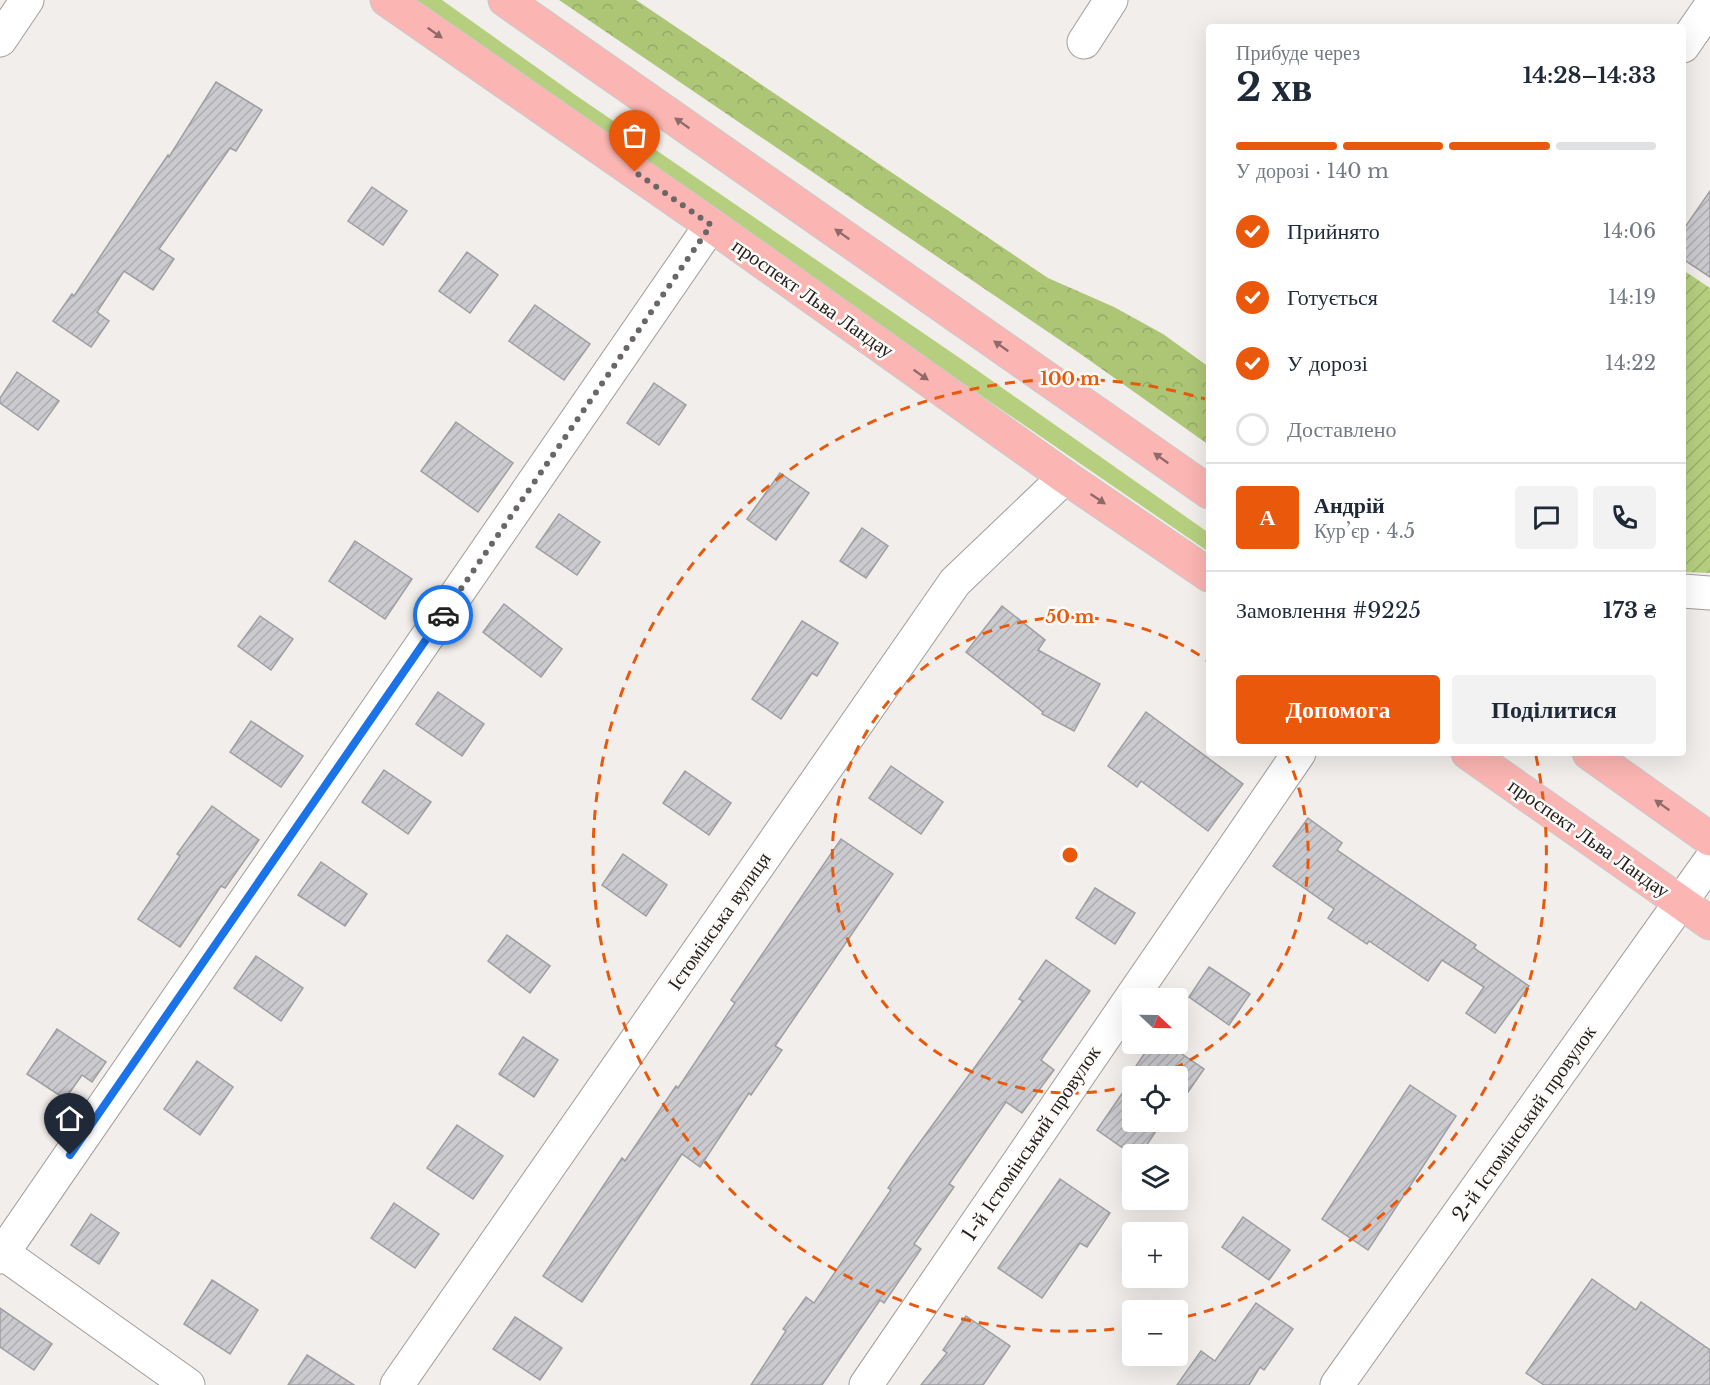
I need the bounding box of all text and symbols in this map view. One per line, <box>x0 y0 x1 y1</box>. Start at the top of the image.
one-way arrow <box>427 27 443 39</box>
text: Прибуде через <box>1236 41 1360 65</box>
text: 14:28–14:33 <box>1523 62 1656 89</box>
text: 2 хв <box>1236 63 1312 112</box>
pin <box>609 110 660 172</box>
one-way arrow <box>674 117 690 129</box>
icon: bag <box>618 119 651 152</box>
text: У дорозі · 140 m <box>1236 159 1389 183</box>
icon: check <box>1236 215 1269 248</box>
text: Прийнято <box>1287 218 1380 245</box>
text: 14:06 <box>1603 219 1656 243</box>
one-way arrow <box>834 228 850 240</box>
street label: проспект Льва Ландау <box>728 233 898 363</box>
icon: check <box>1236 281 1269 314</box>
text: Готується <box>1287 284 1378 311</box>
text: 14:19 <box>1608 285 1656 309</box>
one-way arrow <box>994 340 1010 352</box>
icon: check <box>1236 347 1269 380</box>
text: У дорозі <box>1287 350 1368 377</box>
text: 14:22 <box>1605 351 1656 375</box>
text: 100 m <box>1040 368 1100 390</box>
one-way arrow <box>913 369 929 381</box>
text: Доставлено <box>1287 416 1397 443</box>
one-way arrow <box>1154 452 1170 464</box>
button: chat <box>1515 486 1578 549</box>
button: phone <box>1593 486 1656 549</box>
text: Андрій <box>1314 492 1385 519</box>
one-way arrow <box>1090 493 1106 504</box>
text: А <box>1260 504 1275 531</box>
text: Кур’єр · 4.5 <box>1314 519 1415 543</box>
courier <box>413 585 473 645</box>
text: Замовлення #9225 <box>1236 597 1421 624</box>
text: 173 ₴ <box>1603 597 1656 624</box>
icon: car <box>427 599 460 632</box>
text: 50 m <box>1046 606 1095 628</box>
button: Допомога <box>1236 675 1440 744</box>
button: Поділитися <box>1452 675 1656 744</box>
street label: проспект Льва Ландау <box>1504 773 1674 903</box>
one-way arrow <box>1655 799 1671 811</box>
centre of rings <box>1060 845 1080 865</box>
street label: Істомінська вулиця <box>662 847 776 995</box>
north arrow <box>1122 988 1188 1054</box>
map controls <box>1122 988 1188 1366</box>
street label: 2-й Істомінський провулок <box>1447 1020 1601 1226</box>
street label: 1-й Істомінський провулок <box>957 1041 1105 1245</box>
button: locate <box>1122 1066 1188 1132</box>
pin <box>44 1093 95 1155</box>
icon: home <box>53 1102 86 1135</box>
button: layers <box>1122 1144 1188 1210</box>
button: + <box>1122 1222 1188 1288</box>
button: − <box>1122 1300 1188 1366</box>

